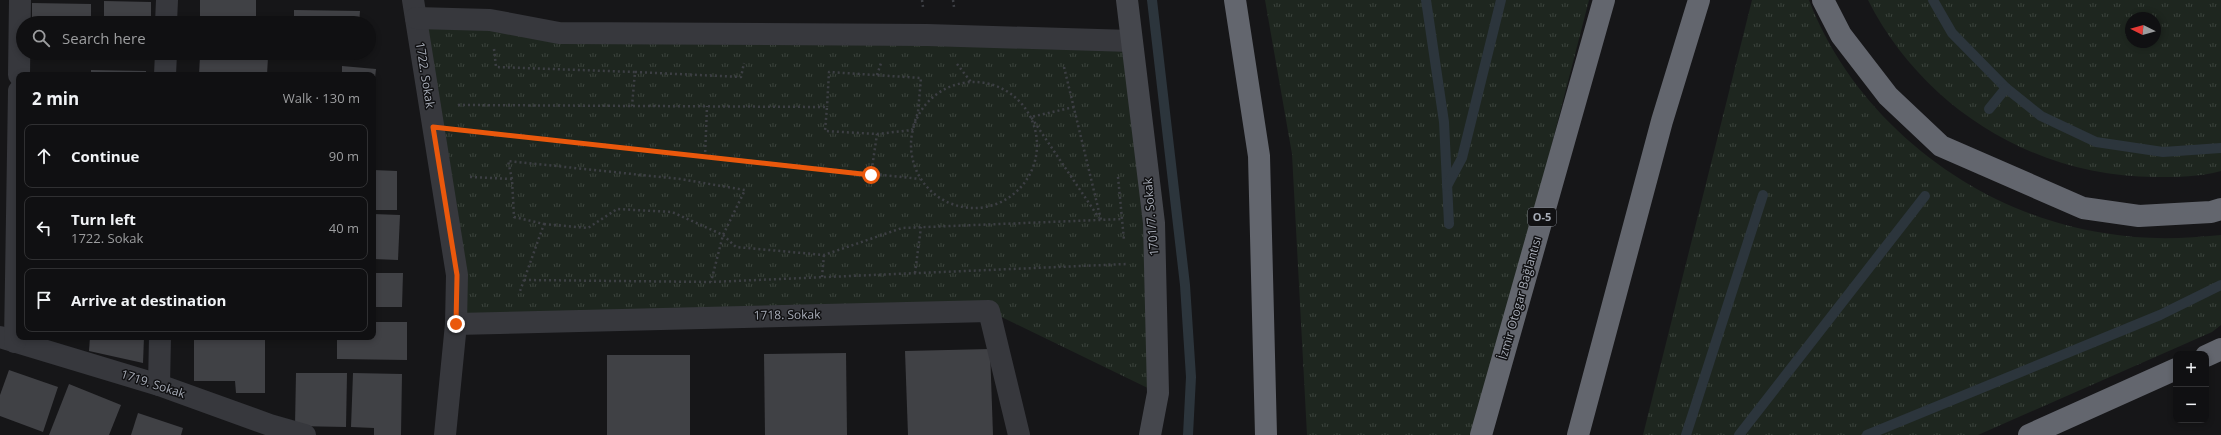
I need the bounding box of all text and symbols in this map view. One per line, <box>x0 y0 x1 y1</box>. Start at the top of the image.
north arrow <box>2125 12 2161 48</box>
search box <box>16 16 376 60</box>
icon: search <box>30 27 52 49</box>
text: Search here <box>62 28 146 48</box>
street label: 1722. Sokak <box>412 41 439 110</box>
text: 2 min <box>32 87 79 110</box>
text: Walk · 130 m <box>283 89 360 107</box>
icon: ahead <box>33 145 55 167</box>
text: Continue <box>71 146 139 166</box>
text: 90 m <box>329 147 359 165</box>
route start <box>862 166 880 184</box>
street label: 1701/7. Sokak <box>1139 177 1162 257</box>
road number: O-5 <box>1528 208 1556 226</box>
text: Turn left <box>71 209 136 229</box>
icon: left <box>33 217 55 239</box>
text: 40 m <box>329 219 359 237</box>
text: 1722. Sokak <box>71 229 143 247</box>
street label: İzmir Otogar Bağlantısı <box>1494 234 1545 361</box>
icon: arrive <box>33 289 55 311</box>
text: Arrive at destination <box>71 290 226 310</box>
street label: 1718. Sokak <box>753 305 821 324</box>
route end <box>447 315 465 333</box>
map controls <box>2173 351 2209 423</box>
button: + <box>2173 351 2209 387</box>
street label: 1719. Sokak <box>119 365 188 402</box>
button: − <box>2173 387 2209 423</box>

